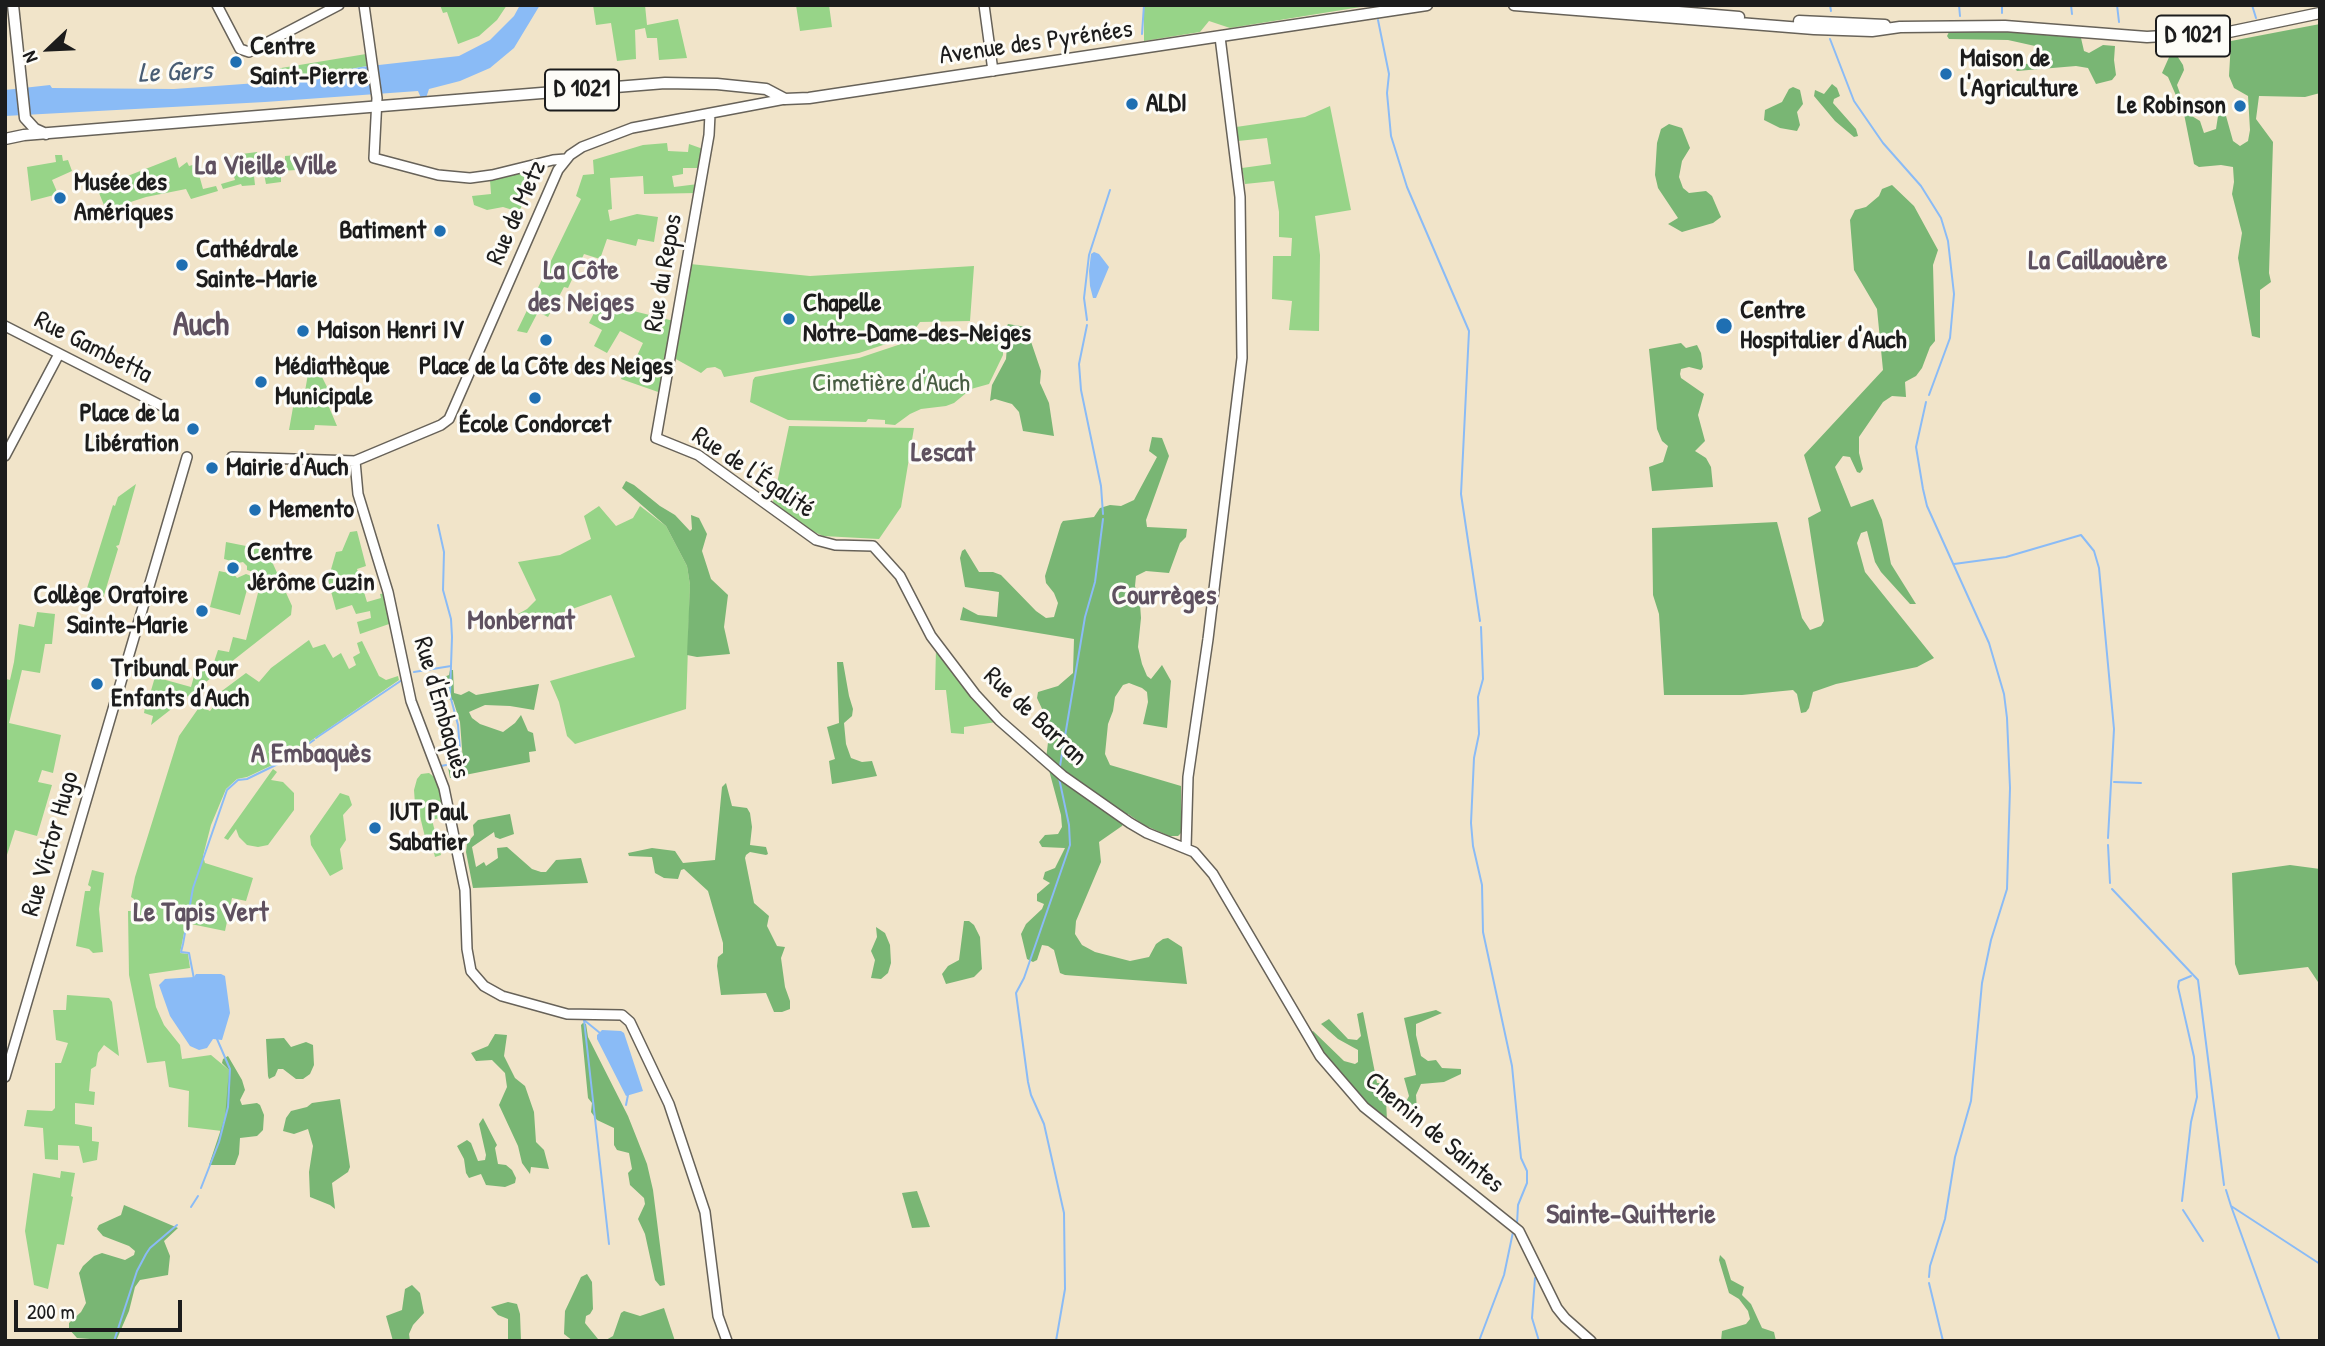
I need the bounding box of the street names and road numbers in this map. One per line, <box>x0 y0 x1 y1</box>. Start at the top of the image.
street label: Avenue des Pyrénées <box>937 14 1135 72</box>
road number: D 1021 <box>2156 16 2230 56</box>
road number: D 1021 <box>545 70 619 110</box>
street label: Rue de Metz <box>480 156 554 270</box>
street label: Rue du Repos <box>638 212 690 334</box>
street label: Rue Gambetta <box>29 305 157 391</box>
street label: Rue de l'Égalité <box>686 421 820 525</box>
street label: Rue d'Embaquès <box>406 634 476 782</box>
street label: Rue de Barran <box>977 661 1093 773</box>
street label: Rue Victor Hugo <box>15 768 87 920</box>
street label: Chemin de Saintes <box>1358 1066 1510 1200</box>

